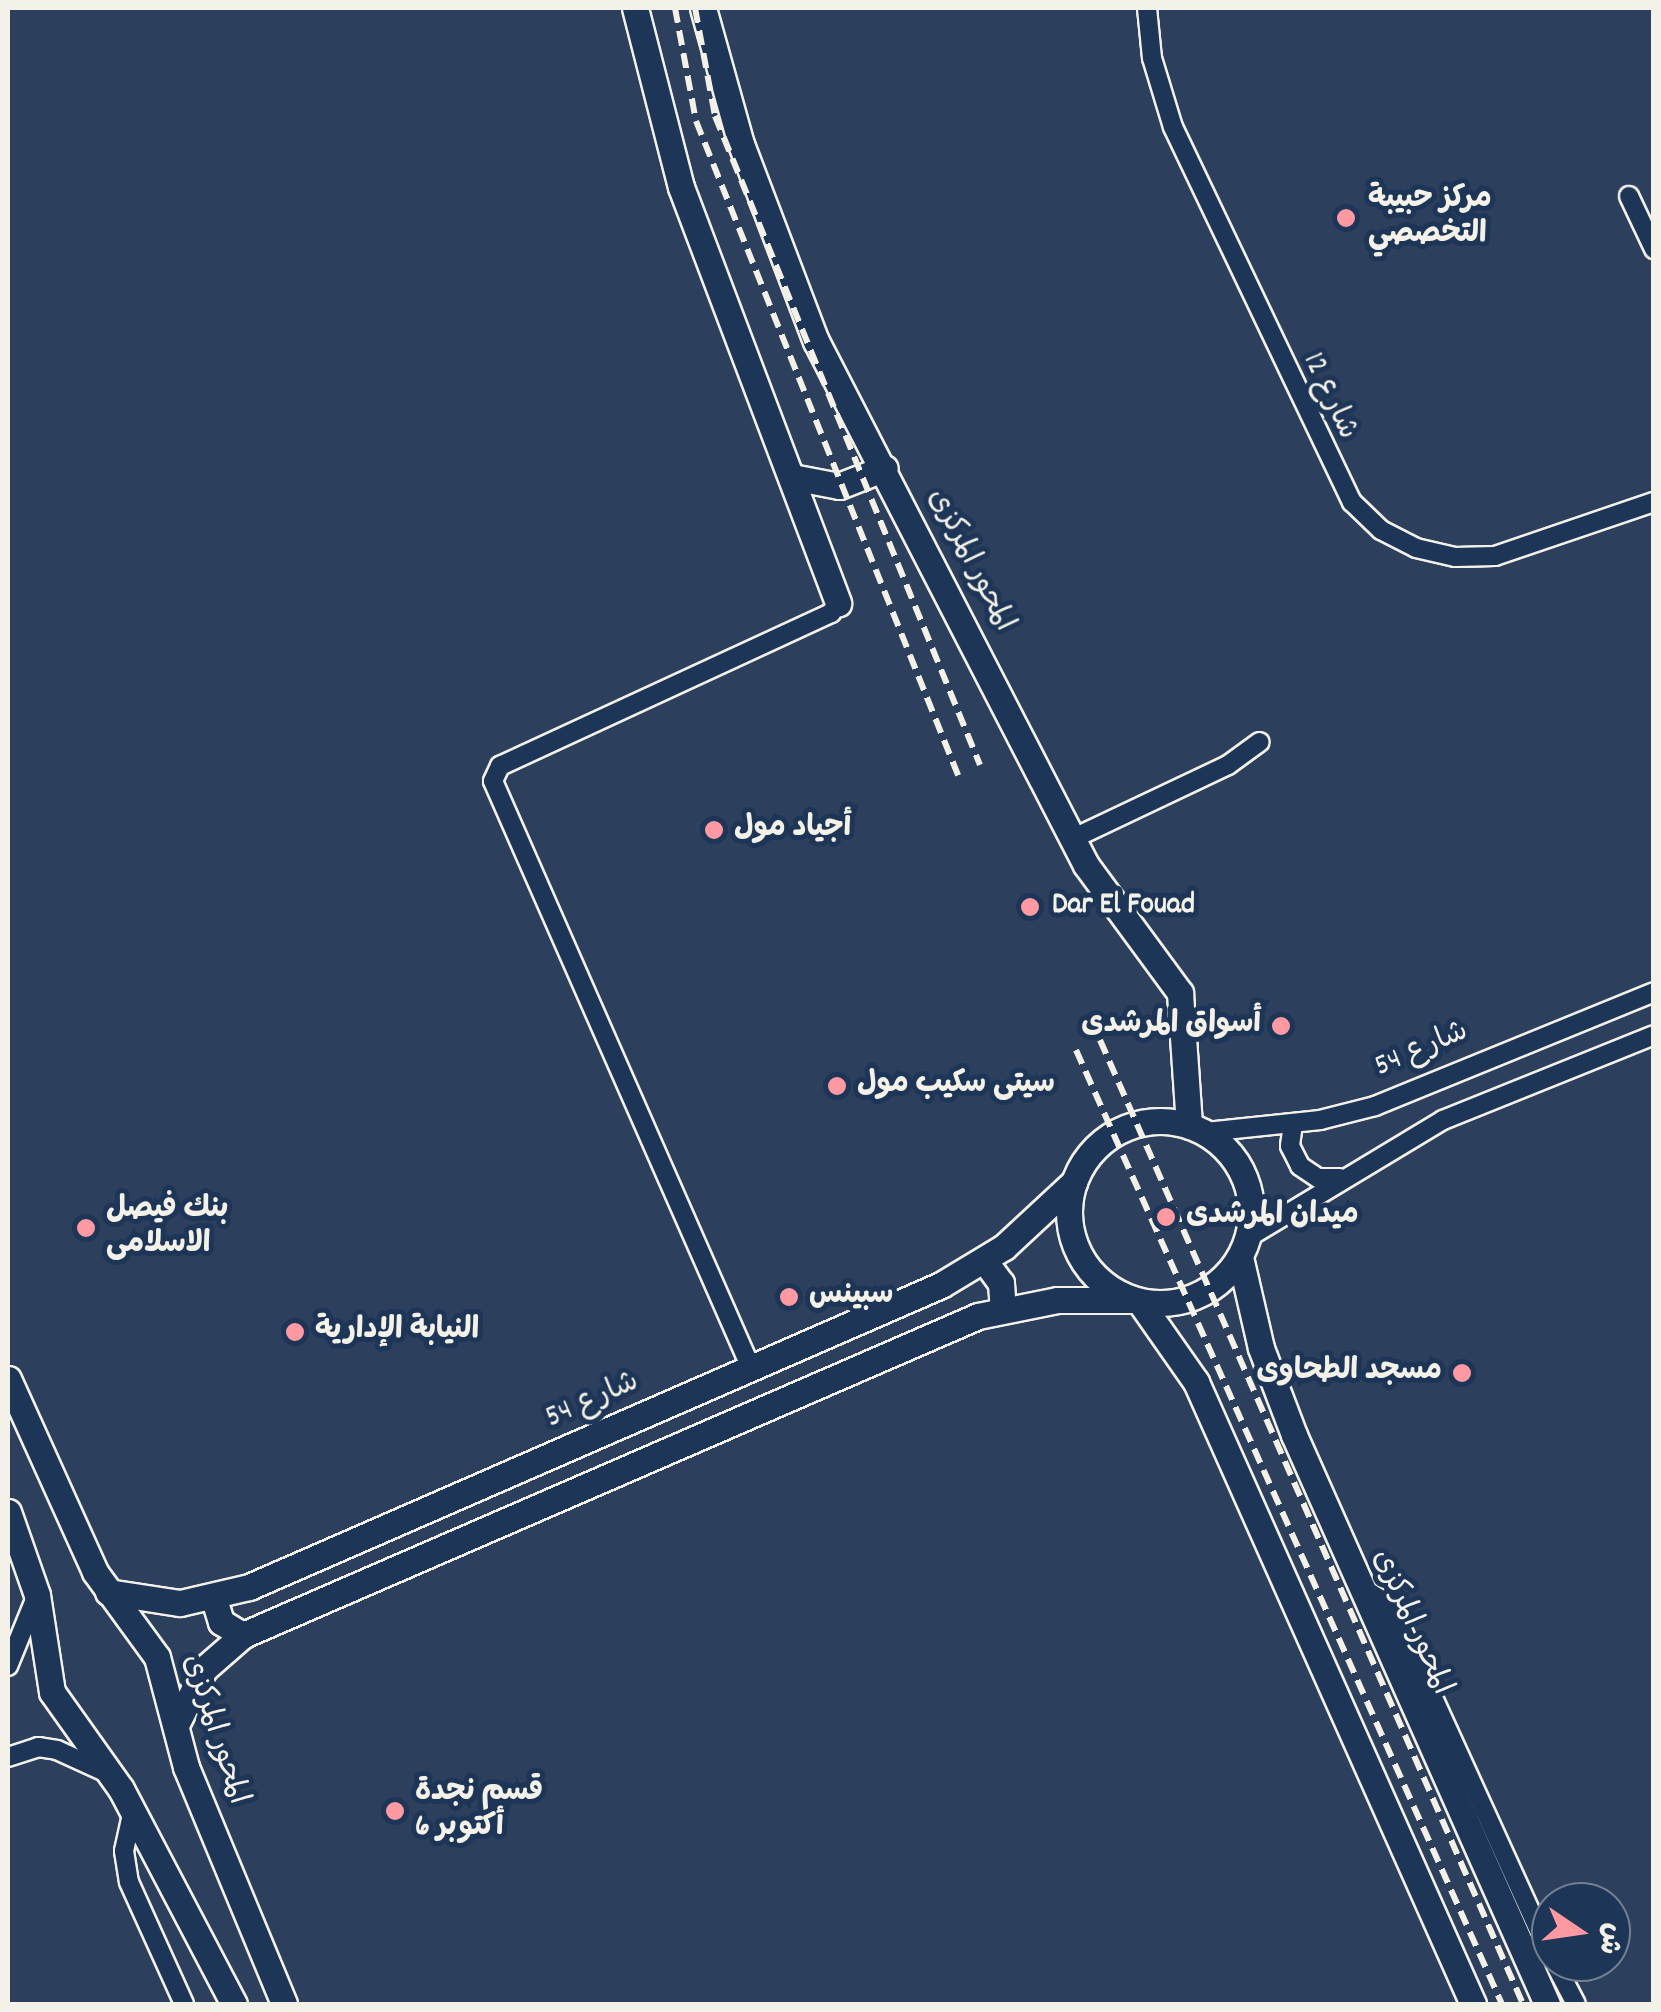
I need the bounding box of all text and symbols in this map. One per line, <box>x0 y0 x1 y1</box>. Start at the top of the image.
place label: مركز حبيبة التخصصي <box>1368 183 1492 254</box>
marker: مركز حبيبة التخصصي <box>1333 205 1359 231</box>
street label: شارع 12 <box>1292 348 1364 446</box>
street label: المحور المركزى <box>918 484 1020 638</box>
place label: أجياد مول <box>734 812 851 848</box>
marker: أجياد مول <box>703 819 725 841</box>
place label: Dar El Fouad <box>1052 889 1195 925</box>
marker: Dar El Fouad <box>1017 894 1043 920</box>
place label: أسواق المرشدى <box>1081 1008 1261 1044</box>
marker: أسواق المرشدى <box>1270 1015 1292 1037</box>
street label: شارع 54 <box>1370 1015 1474 1087</box>
place label: سيتى سكيب مول <box>857 1068 1055 1104</box>
marker: سيتى سكيب مول <box>826 1075 848 1097</box>
place label: بنك فيصل الاسلامى <box>106 1193 228 1264</box>
place label: ميدان المرشدى <box>1186 1199 1359 1235</box>
marker: ميدان المرشدى <box>1155 1206 1177 1228</box>
marker: بنك فيصل الاسلامى <box>75 1217 97 1239</box>
place label: سبينس <box>809 1279 893 1315</box>
marker: سبينس <box>778 1286 800 1308</box>
place label: النيابة الإدارية <box>315 1314 479 1350</box>
marker: النيابة الإدارية <box>284 1321 306 1343</box>
place label: مسجد الطحاوى <box>1256 1355 1442 1391</box>
marker: مسجد الطحاوى <box>1451 1362 1473 1384</box>
street label: شارع 54 <box>541 1366 645 1438</box>
street label: المحور المركزى <box>1362 1545 1458 1701</box>
street label: المحور المركزى <box>172 1650 254 1810</box>
place label: قسم نجدة 6 أكتوبر <box>415 1776 543 1846</box>
marker: قسم نجدة 6 أكتوبر <box>384 1800 406 1822</box>
north arrow <box>1531 1882 1631 1982</box>
text: ش <box>1585 1919 1631 1958</box>

